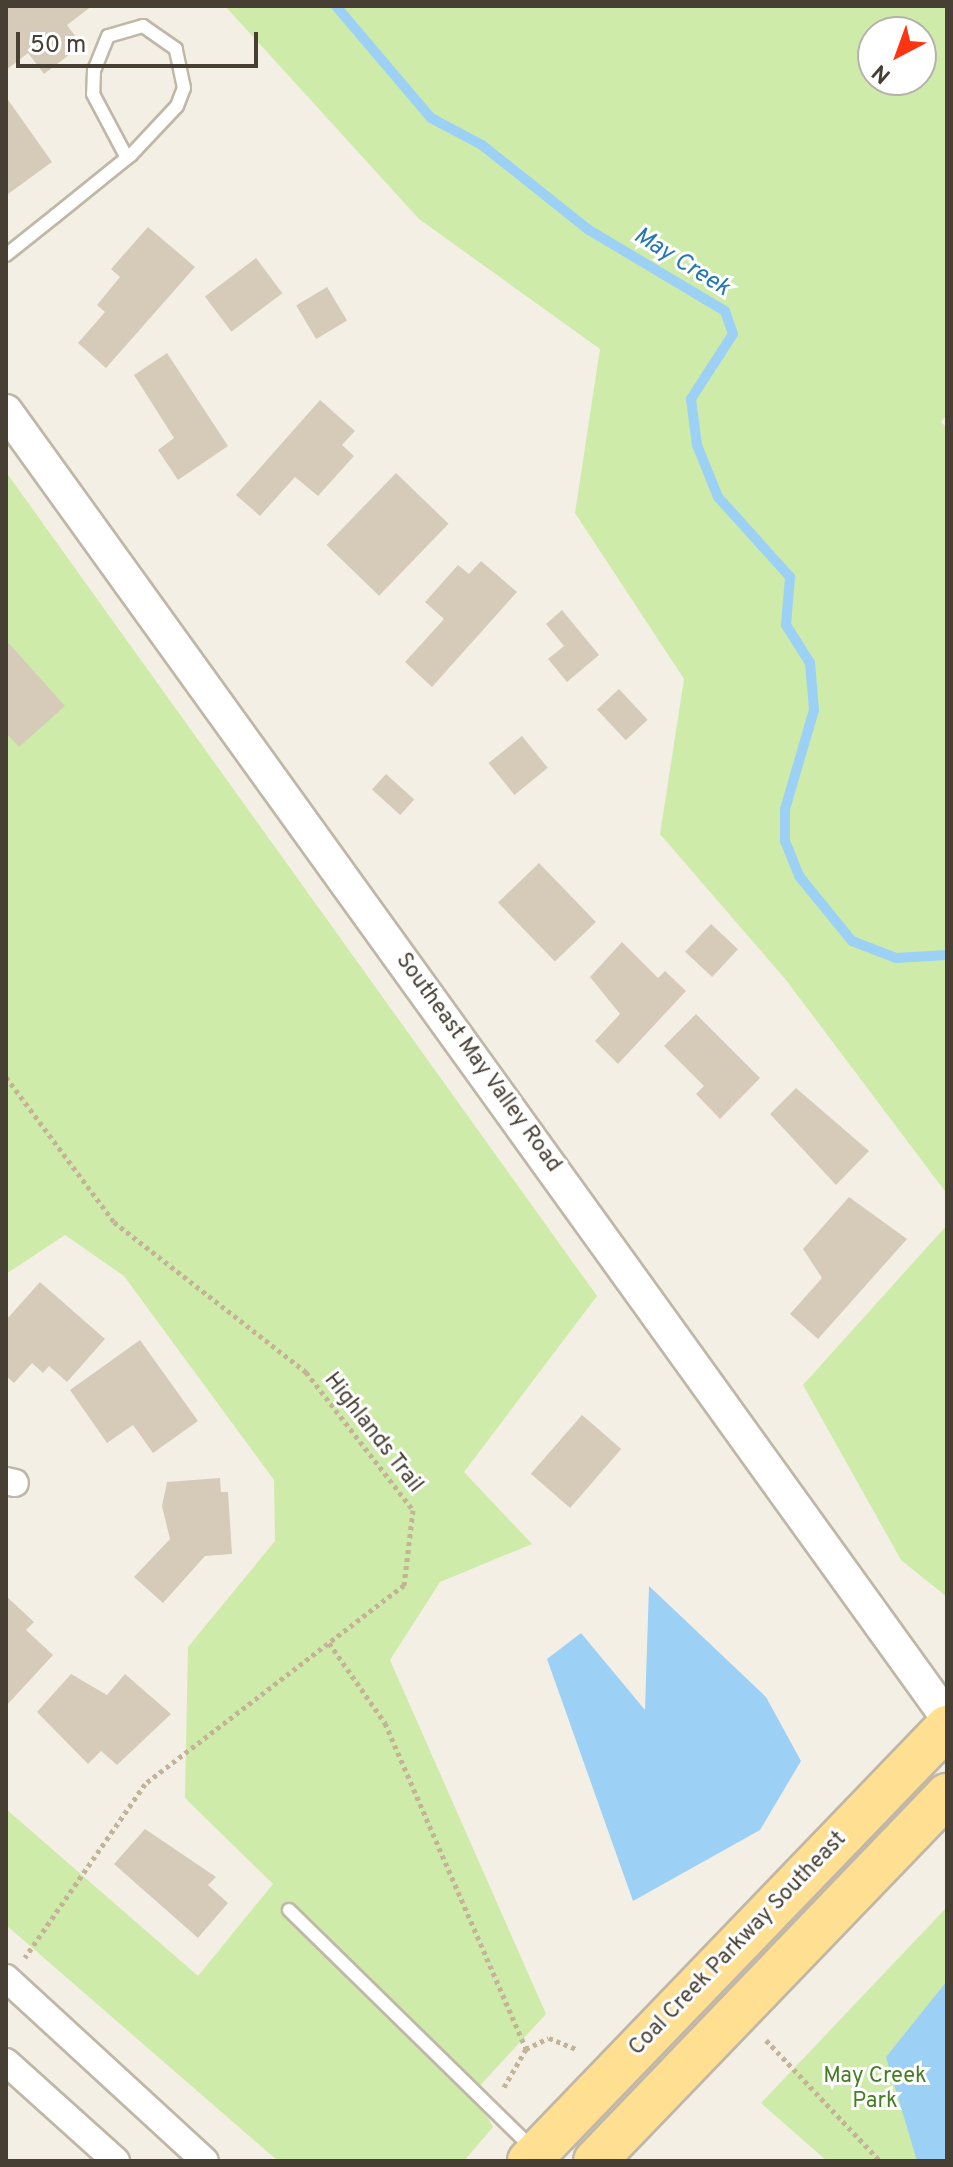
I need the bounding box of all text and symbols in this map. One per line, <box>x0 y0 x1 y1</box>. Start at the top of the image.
scale bar <box>20 16 262 66</box>
north arrow <box>857 16 937 96</box>
text: 50 m <box>30 31 86 61</box>
text: N <box>867 58 897 88</box>
water label: May Creek <box>628 222 734 304</box>
street label: Southeast May Valley Road <box>389 948 567 1178</box>
street label: Highlands Trail <box>318 1367 428 1499</box>
street label: Coal Creek Parkway Southeast <box>624 1826 852 2062</box>
park label: May Creek Park <box>823 2063 927 2114</box>

